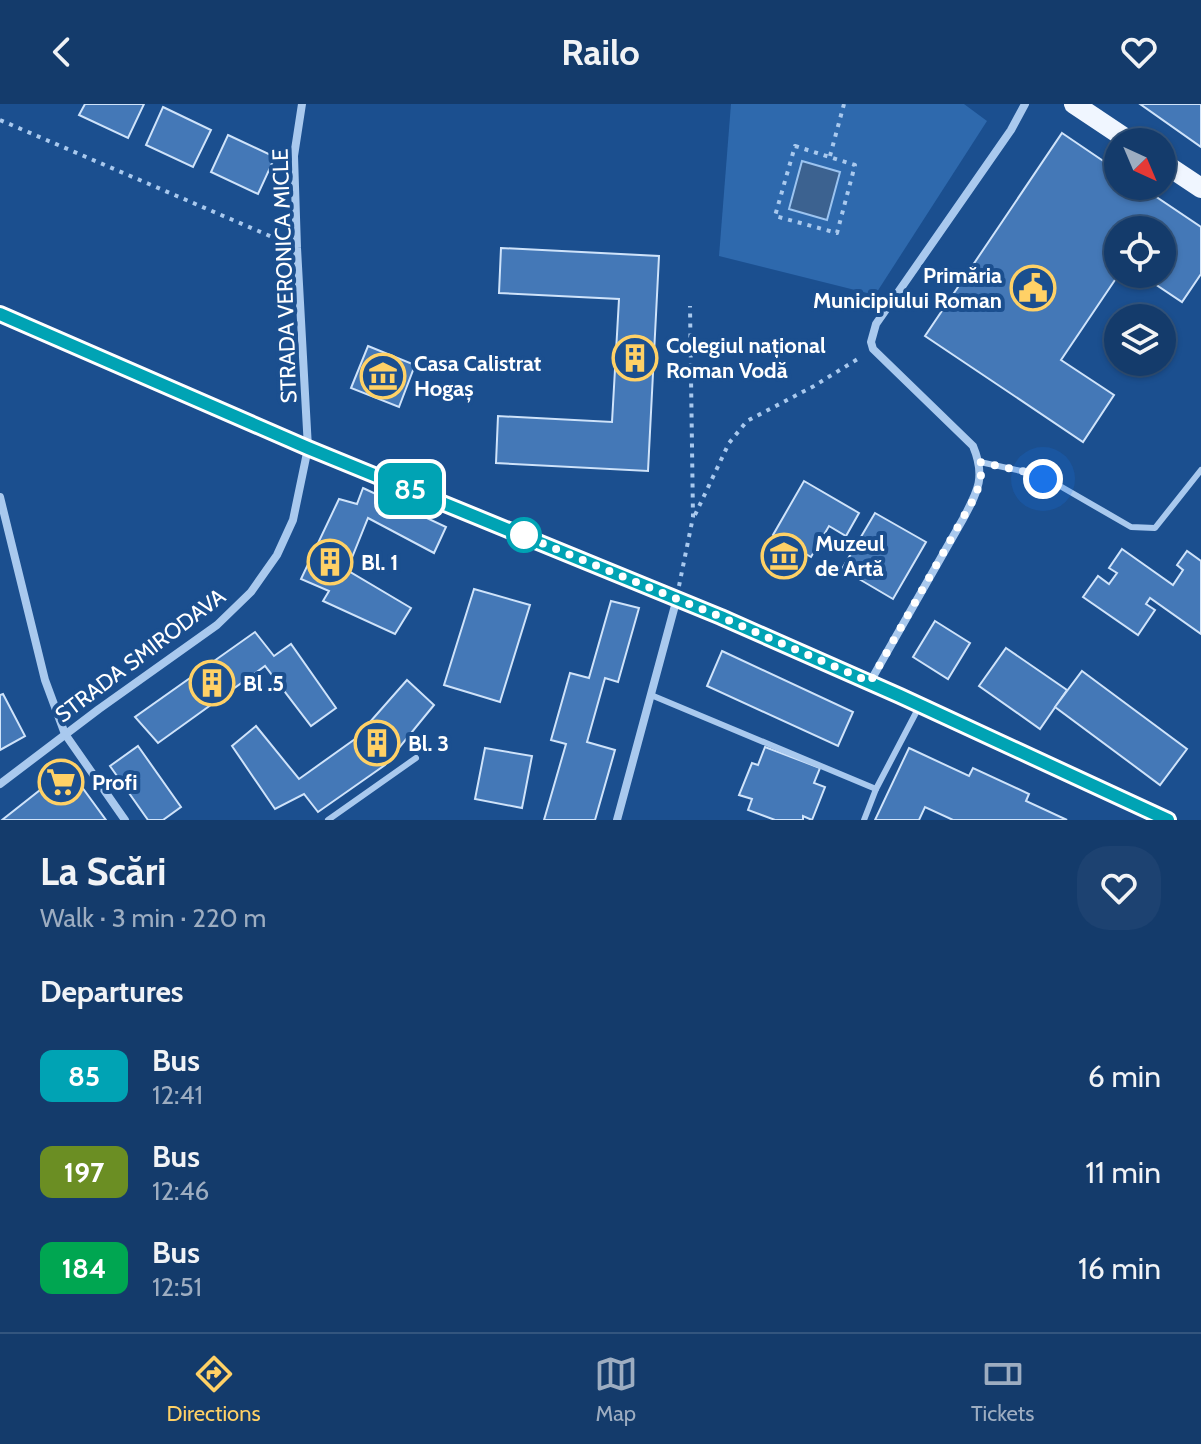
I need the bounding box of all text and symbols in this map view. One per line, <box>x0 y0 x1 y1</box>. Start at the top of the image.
icon: back <box>40 30 84 74</box>
text: Railo <box>561 30 640 74</box>
icon: heart <box>1117 30 1161 74</box>
north arrow <box>1104 128 1176 200</box>
map controls <box>1104 128 1176 376</box>
street label: STRADA VERONICA MICLE <box>267 148 302 404</box>
button: locate <box>1104 216 1176 288</box>
place label: Primăria Municipiului Roman <box>813 262 1002 314</box>
public building icon: Primăria Municipiului Roman <box>1009 264 1057 312</box>
button: layers <box>1104 304 1176 376</box>
place label: Colegiul național Roman Vodă <box>666 332 826 384</box>
building icon: Colegiul național Roman Vodă <box>611 334 659 382</box>
place label: Casa Calistrat Hogaș <box>414 350 542 403</box>
museum icon: Casa Calistrat Hogaș <box>359 352 407 400</box>
your location <box>1023 459 1063 499</box>
line badge: 85 <box>374 463 446 515</box>
text: 85 <box>394 472 426 506</box>
unlabelled marker <box>507 518 541 552</box>
place label: Muzeul de Artă <box>815 530 885 582</box>
museum icon: Muzeul de Artă <box>760 532 808 580</box>
building icon: Bl. 1 <box>306 538 354 586</box>
place label: Bl. 1 <box>361 549 398 576</box>
street label: STRADA SMIRODAVA <box>50 582 231 728</box>
building icon: Bl .5 <box>188 659 236 707</box>
place label: Bl .5 <box>243 670 284 697</box>
building icon: Bl. 3 <box>353 719 401 767</box>
place label: Bl. 3 <box>408 730 449 757</box>
supermarket icon: Profi <box>37 758 85 806</box>
place label: Profi <box>92 769 137 796</box>
button: heart <box>1077 846 1161 930</box>
text: La Scări <box>40 848 166 895</box>
text: Walk · 3 min · 220 m <box>40 902 266 934</box>
text: Departures <box>40 973 184 1010</box>
text: Bus <box>152 1042 200 1079</box>
text: 6 min <box>1088 1058 1161 1095</box>
text: 85 <box>68 1059 100 1093</box>
text: 12:41 <box>152 1079 203 1111</box>
text: Bus <box>152 1138 200 1175</box>
text: 11 min <box>1085 1154 1161 1191</box>
text: 197 <box>64 1155 104 1189</box>
text: 12:46 <box>152 1175 209 1207</box>
text: Bus <box>152 1234 200 1271</box>
text: 16 min <box>1078 1250 1161 1287</box>
text: 184 <box>62 1251 106 1285</box>
text: 12:51 <box>152 1271 202 1303</box>
tab: Directions <box>167 1352 261 1427</box>
tab: Map <box>594 1352 638 1427</box>
tab: Tickets <box>971 1352 1034 1427</box>

